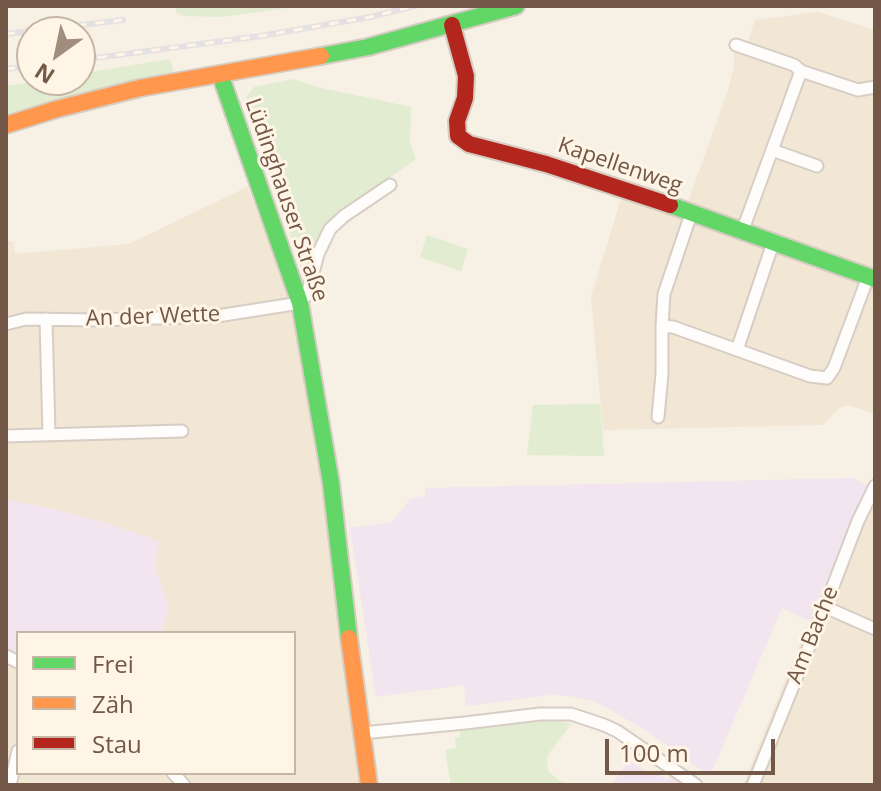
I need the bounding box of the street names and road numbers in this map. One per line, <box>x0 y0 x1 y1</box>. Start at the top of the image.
street label: Lüdinghauser Straße <box>239 95 333 305</box>
street label: Kapellenweg <box>554 132 686 200</box>
street label: An der Wette <box>85 301 221 333</box>
street label: Am Bache <box>782 582 844 688</box>

